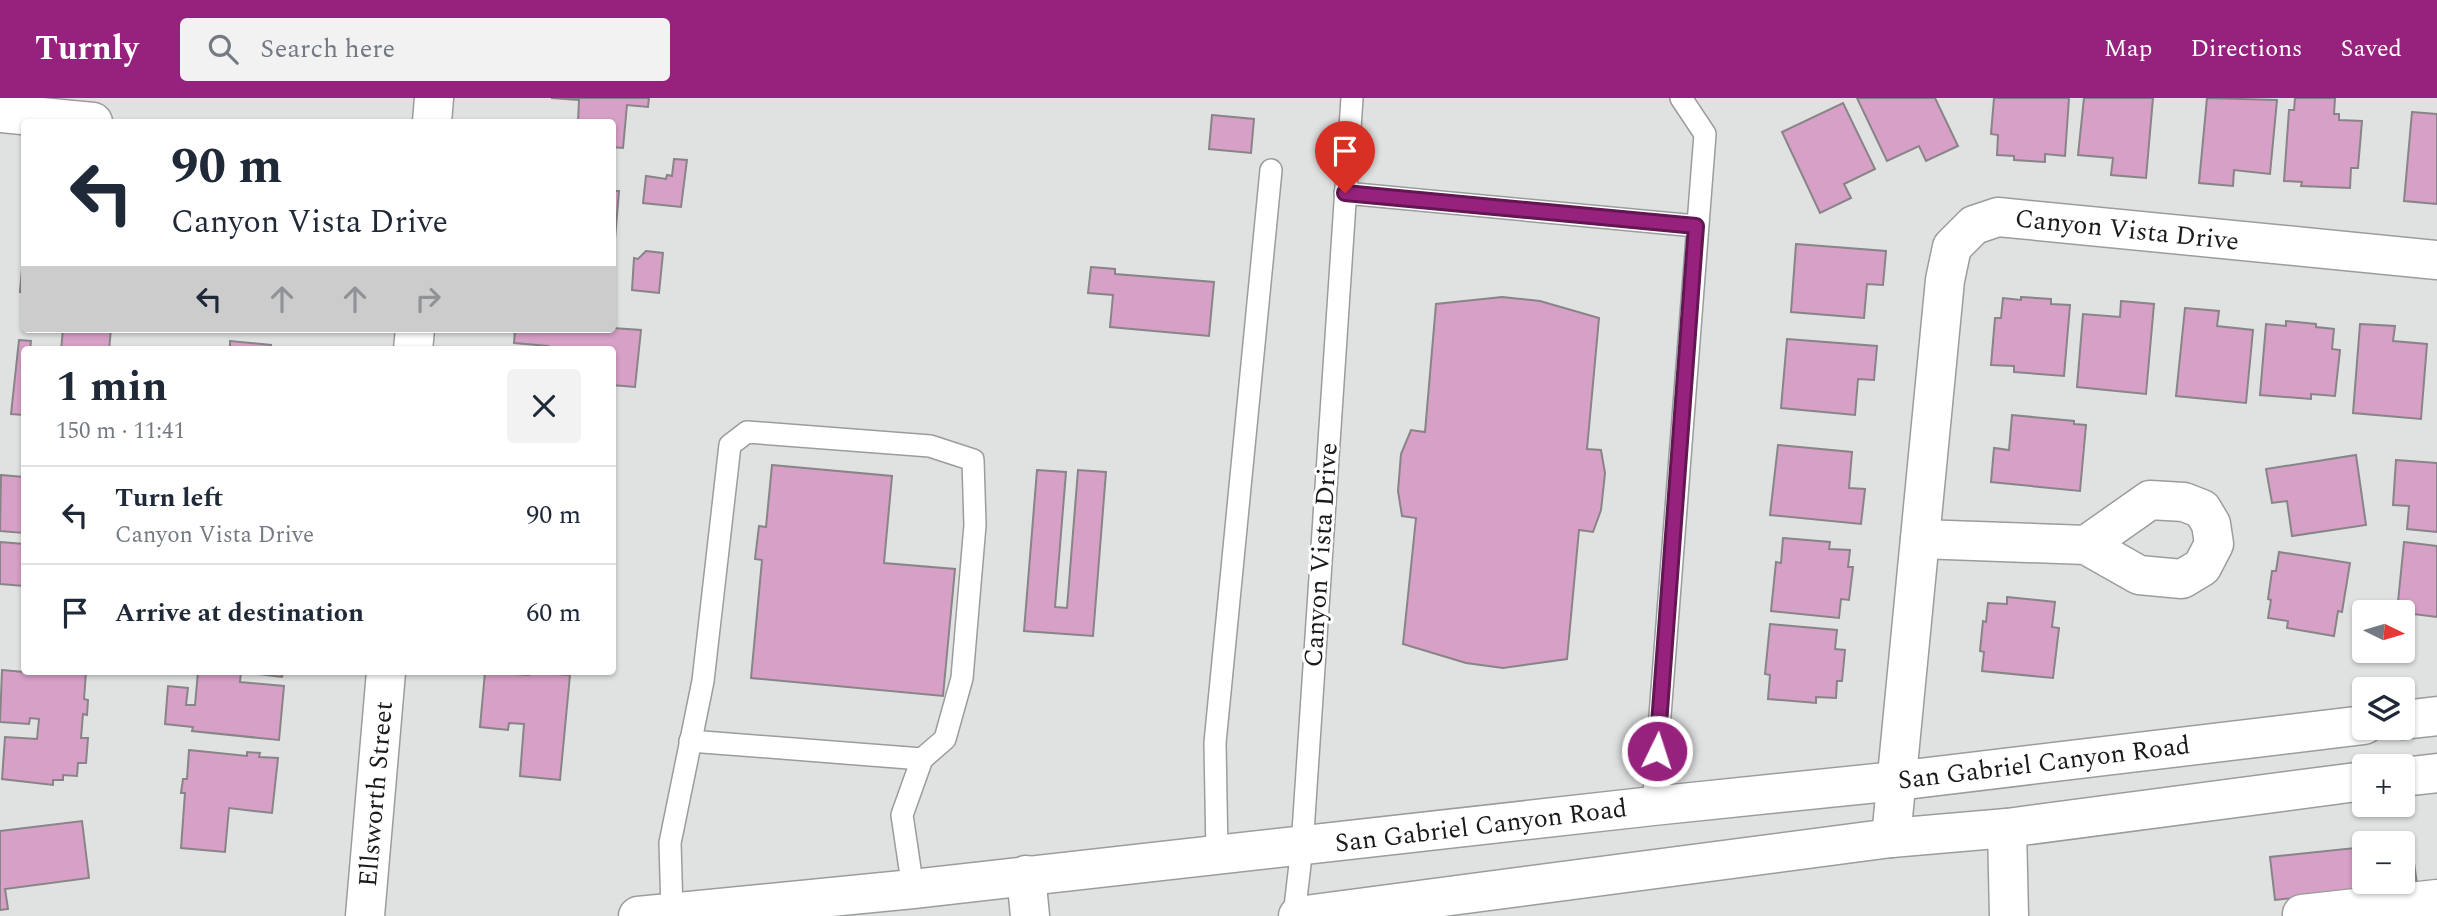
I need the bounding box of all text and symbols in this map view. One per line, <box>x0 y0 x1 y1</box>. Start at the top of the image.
search box <box>180 18 670 81</box>
text: Turnly <box>35 24 138 74</box>
text: Search here <box>260 29 395 69</box>
icon: search <box>204 30 242 68</box>
text: Map <box>2104 31 2152 67</box>
text: Directions <box>2190 31 2302 67</box>
text: Saved <box>2340 31 2402 67</box>
pin <box>1315 121 1375 193</box>
text: 90 m <box>171 130 282 205</box>
icon: arrive <box>1326 132 1364 170</box>
icon: left <box>56 147 147 238</box>
text: Canyon Vista Drive <box>171 198 448 247</box>
street label: Canyon Vista Drive <box>2013 198 2241 262</box>
icon: left <box>190 280 228 318</box>
icon: ahead <box>263 280 301 318</box>
icon: ahead <box>336 280 374 318</box>
icon: right <box>409 280 447 318</box>
text: 1 min <box>56 356 168 419</box>
button: close <box>507 369 581 443</box>
text: 150 m · 11:41 <box>56 414 185 449</box>
street label: Canyon Vista Drive <box>1293 441 1349 669</box>
text: Turn left <box>115 478 223 518</box>
text: 90 m <box>526 495 581 535</box>
icon: left <box>56 496 94 534</box>
text: Canyon Vista Drive <box>115 518 314 553</box>
text: Arrive at destination <box>115 593 364 633</box>
text: 60 m <box>526 593 581 633</box>
icon: arrive <box>56 594 94 632</box>
north arrow <box>2352 600 2415 663</box>
map controls <box>2352 600 2415 894</box>
button: layers <box>2352 677 2415 740</box>
street label: Ellsworth Street <box>348 699 404 889</box>
position arrow <box>1620 714 1694 788</box>
street label: San Gabriel Canyon Road <box>1896 725 2192 801</box>
button: + <box>2352 754 2415 817</box>
street label: San Gabriel Canyon Road <box>1333 788 1629 864</box>
button: − <box>2352 831 2415 894</box>

